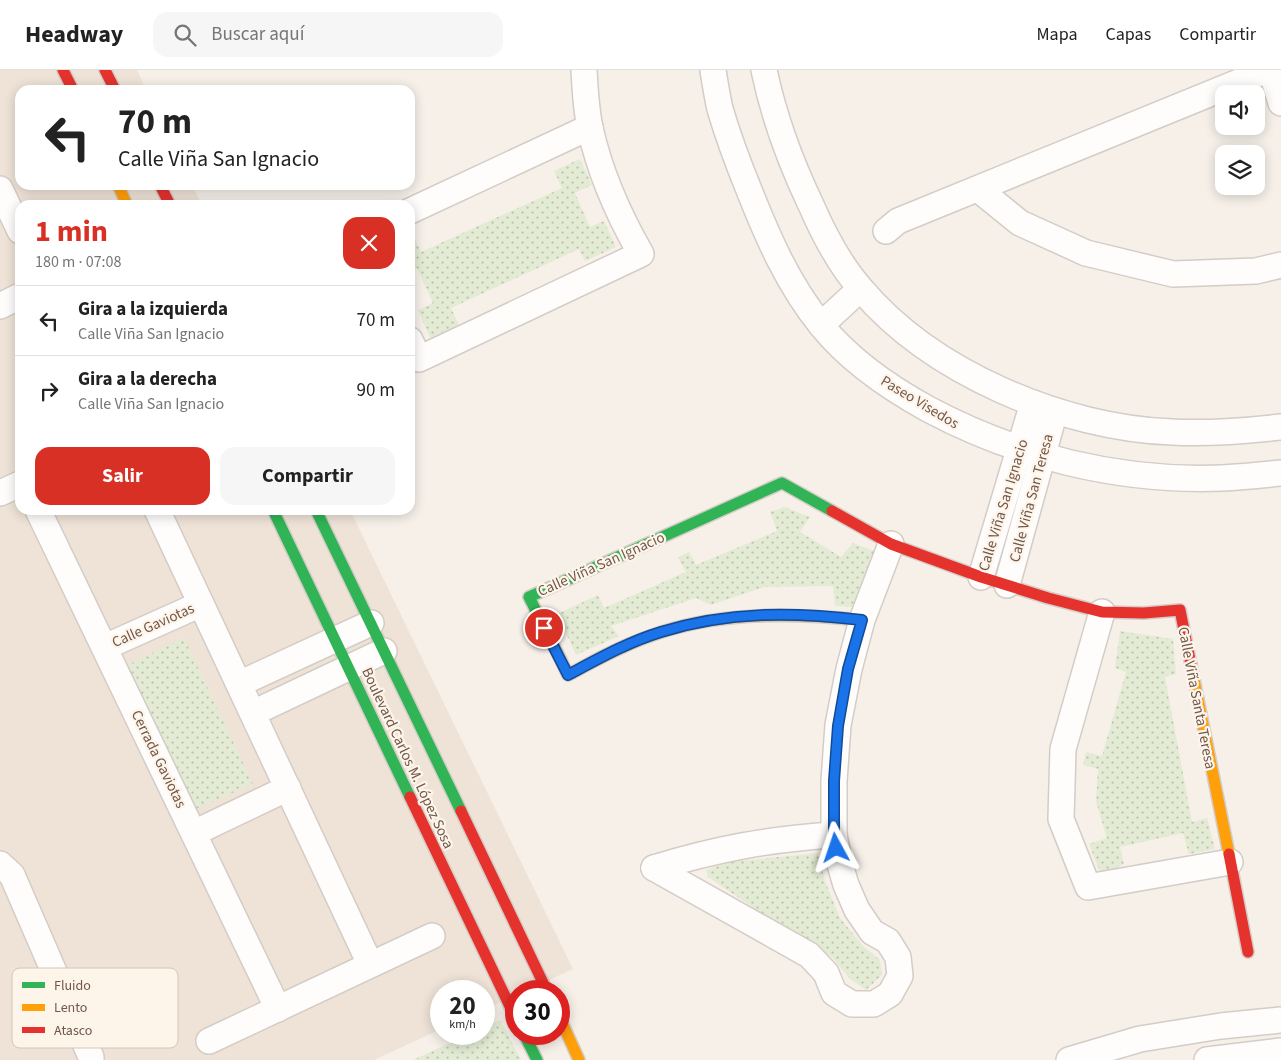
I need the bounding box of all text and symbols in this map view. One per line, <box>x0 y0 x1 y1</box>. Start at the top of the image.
search box <box>153 12 503 57</box>
text: Headway <box>25 17 123 52</box>
icon: search <box>171 21 199 49</box>
text: Buscar aquí <box>211 21 304 48</box>
text: Mapa <box>1037 22 1078 47</box>
text: Capas <box>1106 22 1151 47</box>
text: Compartir <box>1179 22 1256 47</box>
map controls <box>1215 85 1265 195</box>
button: sound <box>1215 85 1265 135</box>
text: 70 m <box>118 97 192 147</box>
icon: left <box>35 105 100 170</box>
text: Calle Viña San Ignacio <box>118 143 319 175</box>
button: layers <box>1215 145 1265 195</box>
text: 1 min <box>35 210 108 253</box>
button: close <box>343 217 395 269</box>
text: 180 m · 07:08 <box>35 251 122 273</box>
text: Gira a la izquierda <box>78 296 228 323</box>
icon: left <box>35 307 63 335</box>
text: 70 m <box>357 307 395 334</box>
text: Calle Viña San Ignacio <box>78 323 224 345</box>
text: Gira a la derecha <box>78 366 217 393</box>
street label: Paseo Visedos <box>877 371 963 434</box>
icon: right <box>35 377 63 405</box>
text: 90 m <box>357 377 395 404</box>
text: Calle Viña San Ignacio <box>78 393 224 415</box>
street label: Calle Viña San Teresa <box>1004 432 1059 565</box>
street label: Calle Viña San Ignacio <box>973 437 1034 574</box>
button: Salir <box>35 447 210 505</box>
button: Compartir <box>220 447 395 505</box>
street label: Calle Viña San Ignacio <box>534 527 668 602</box>
street label: Calle Gaviotas <box>109 598 198 653</box>
pin <box>523 607 565 649</box>
icon: arrive <box>530 614 558 642</box>
street label: Calle Viña Santa Teresa <box>1172 625 1221 771</box>
street label: Boulevard Carlos M. López Sosa <box>356 664 459 852</box>
street label: Cerrada Gaviotas <box>126 707 191 812</box>
position arrow <box>809 821 861 873</box>
legend <box>12 968 178 1048</box>
text: Fluido <box>54 976 91 996</box>
speed limit sign: 30 <box>505 980 570 1045</box>
text: 20 <box>449 988 476 1024</box>
text: Lento <box>54 998 87 1018</box>
text: km/h <box>449 1016 476 1033</box>
text: Atasco <box>54 1021 92 1041</box>

